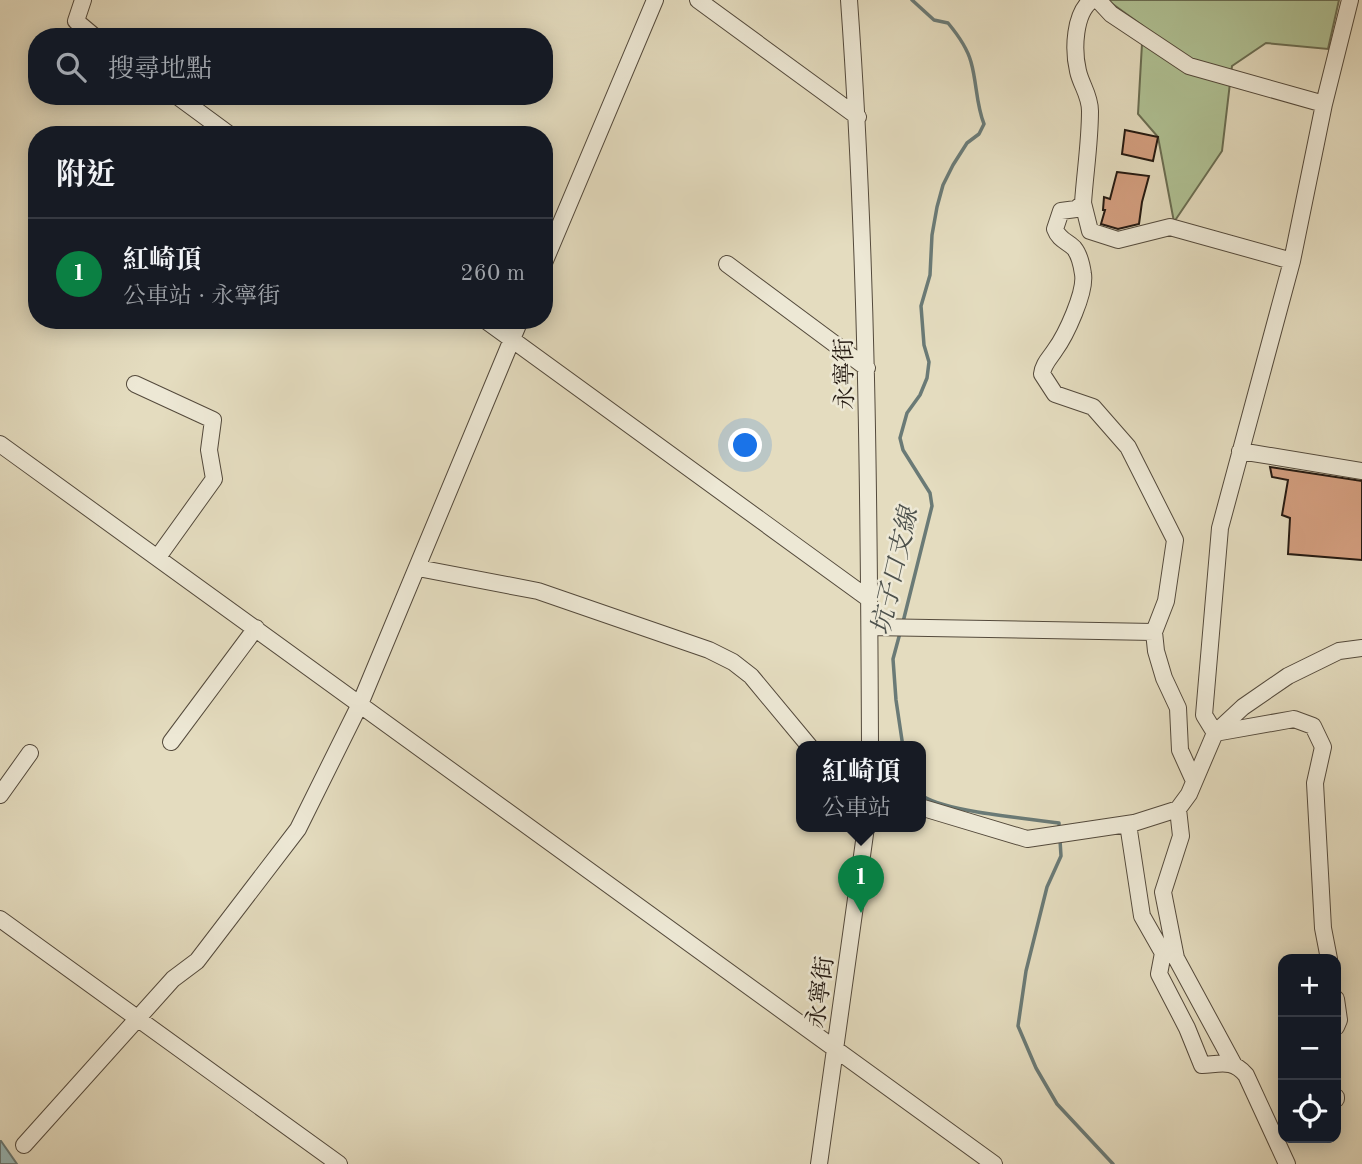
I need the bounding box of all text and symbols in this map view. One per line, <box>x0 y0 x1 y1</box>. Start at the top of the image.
search box <box>28 28 553 105</box>
icon: search <box>52 48 90 86</box>
text: 搜尋地點 <box>108 57 212 83</box>
text: 附近 <box>56 161 116 191</box>
text: 紅崎頂 <box>123 248 201 274</box>
text: 1 <box>72 262 86 285</box>
text: 260 m <box>460 262 525 285</box>
text: 公車站 · 永寧街 <box>123 285 280 308</box>
street label: 永寧街 <box>830 338 859 410</box>
your location <box>728 428 762 462</box>
water label: 坑子口支線 <box>867 502 924 638</box>
popup <box>796 741 926 832</box>
text: 紅崎頂 <box>822 760 900 786</box>
text: 公車站 <box>822 797 891 820</box>
pin: 1 <box>838 855 884 913</box>
map controls <box>1278 954 1341 1143</box>
button: + <box>1278 954 1341 1017</box>
street label: 永寧街 <box>802 955 839 1030</box>
button: − <box>1278 1017 1341 1080</box>
button: locate <box>1278 1080 1341 1143</box>

